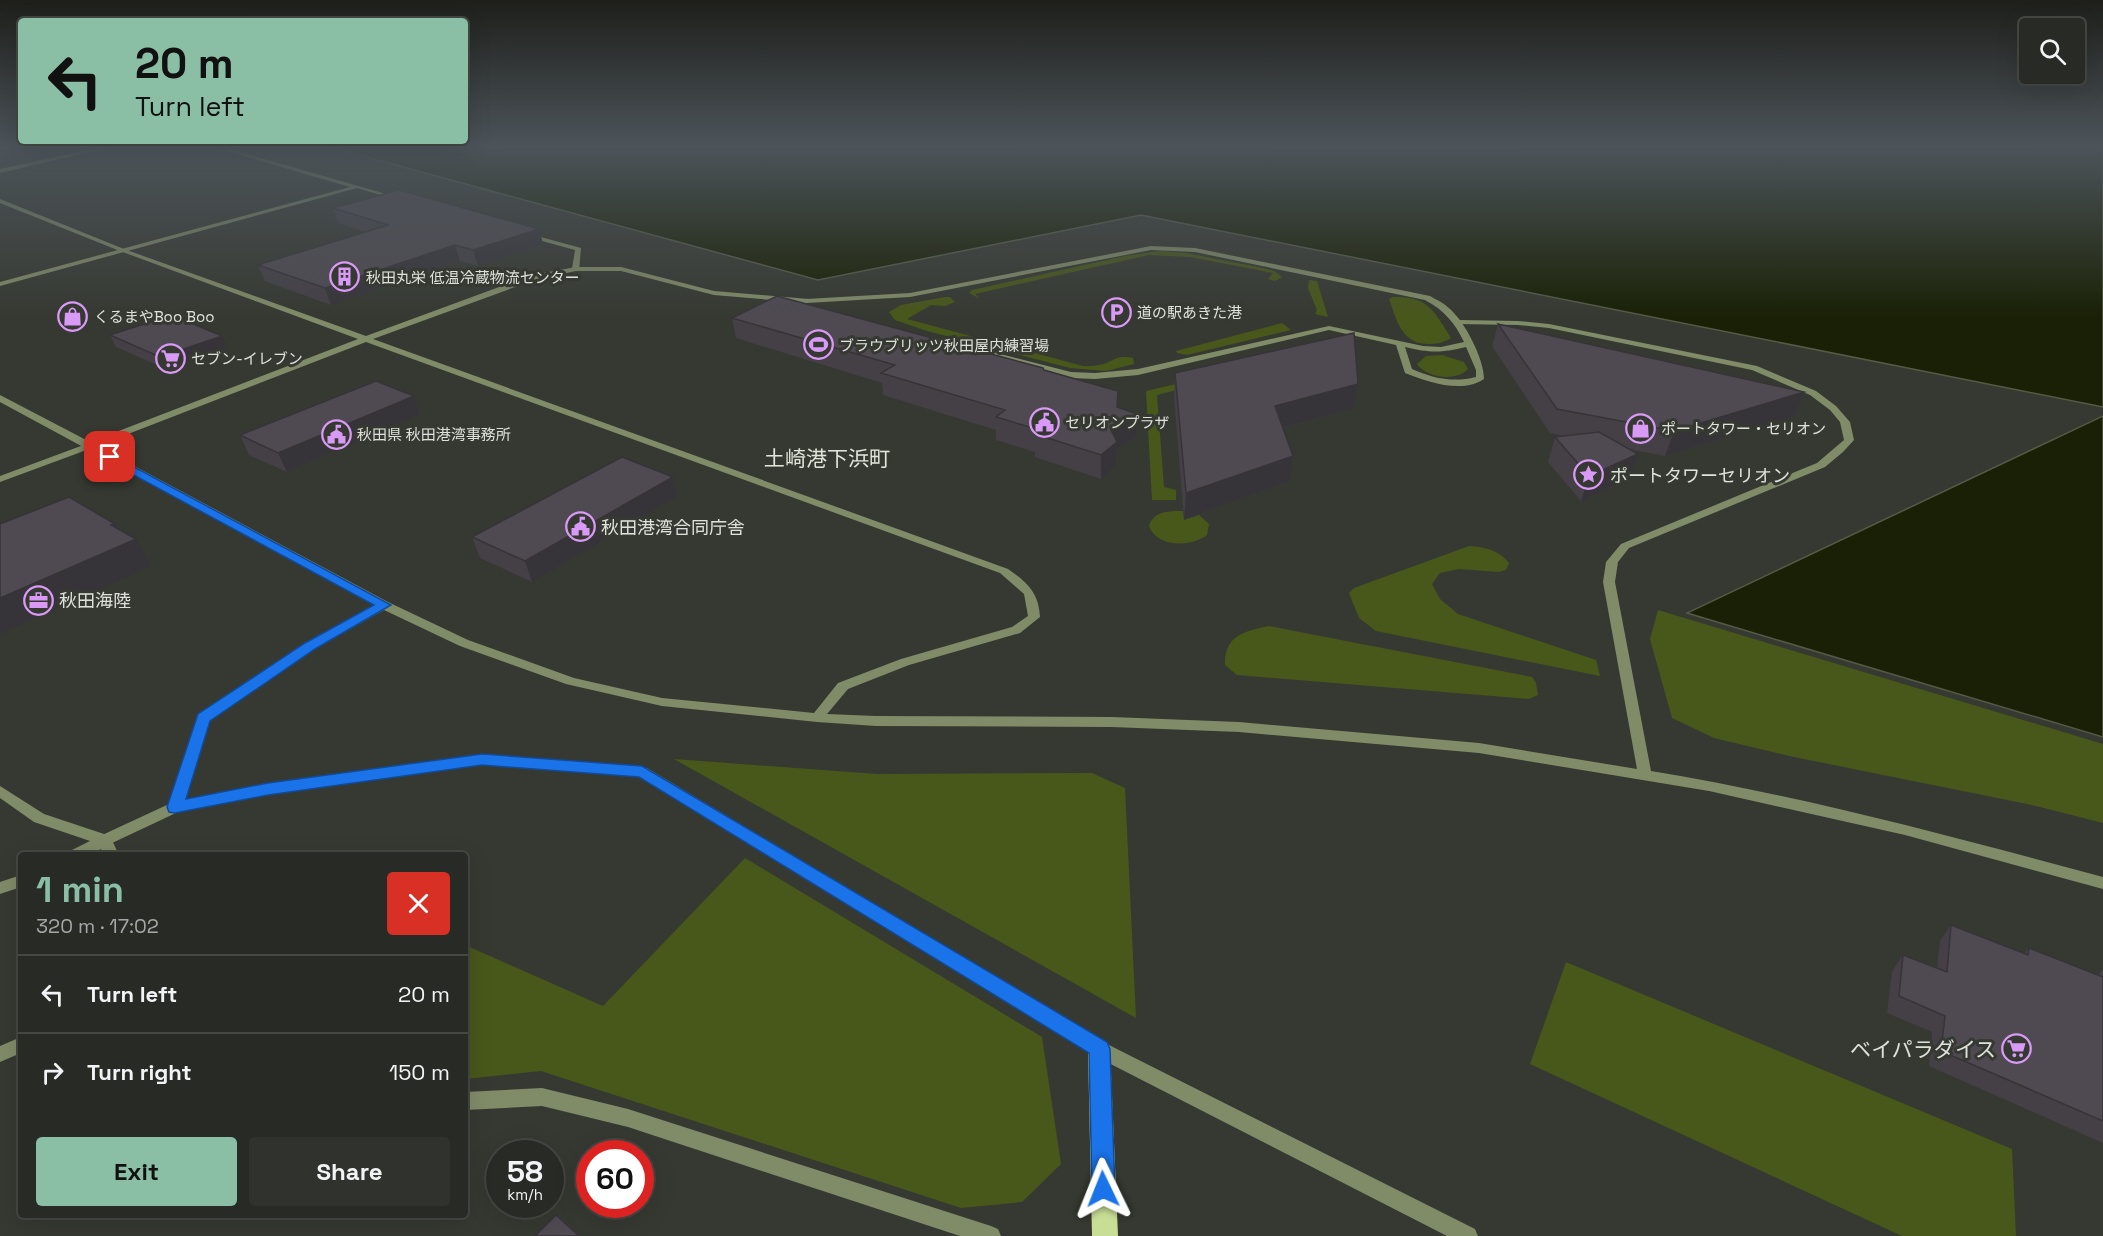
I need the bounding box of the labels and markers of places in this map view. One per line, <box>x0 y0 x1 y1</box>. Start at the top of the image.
building icon: 秋田丸栄 低温冷蔵物流センター <box>329 261 361 293</box>
place label: 秋田丸栄 低温冷蔵物流センター <box>366 268 580 287</box>
parking icon: 道の駅あきた港 <box>1100 296 1132 328</box>
shop icon: くるまやBoo Boo <box>57 300 89 332</box>
place label: 道の駅あきた港 <box>1137 303 1242 322</box>
place label: くるまやBoo Boo <box>94 307 214 326</box>
sports icon: ブラウブリッツ秋田屋内練習場 <box>802 329 834 361</box>
place label: ブラウブリッツ秋田屋内練習場 <box>839 336 1049 355</box>
supermarket icon: セブン-イレブン <box>154 342 186 374</box>
place label: セブン-イレブン <box>191 349 303 368</box>
public building icon: セリオンプラザ <box>1028 406 1060 438</box>
shop icon: ポートタワー・セリオン <box>1624 412 1656 444</box>
place label: セリオンプラザ <box>1065 413 1170 432</box>
public building icon: 秋田県 秋田港湾事務所 <box>320 418 352 450</box>
place label: ポートタワー・セリオン <box>1661 419 1826 438</box>
place label: 秋田県 秋田港湾事務所 <box>357 425 511 444</box>
pin <box>84 431 135 482</box>
place icon: ポートタワーセリオン <box>1573 459 1605 491</box>
place label: ポートタワーセリオン <box>1610 464 1790 487</box>
public building icon: 秋田港湾合同庁舎 <box>564 511 596 543</box>
place label: 秋田港湾合同庁舎 <box>601 516 745 539</box>
office icon: 秋田海陸 <box>22 584 54 616</box>
place label: 秋田海陸 <box>59 589 131 612</box>
supermarket icon: ベイパラダイス <box>2001 1033 2033 1065</box>
place label: ベイパラダイス <box>1850 1036 1996 1063</box>

